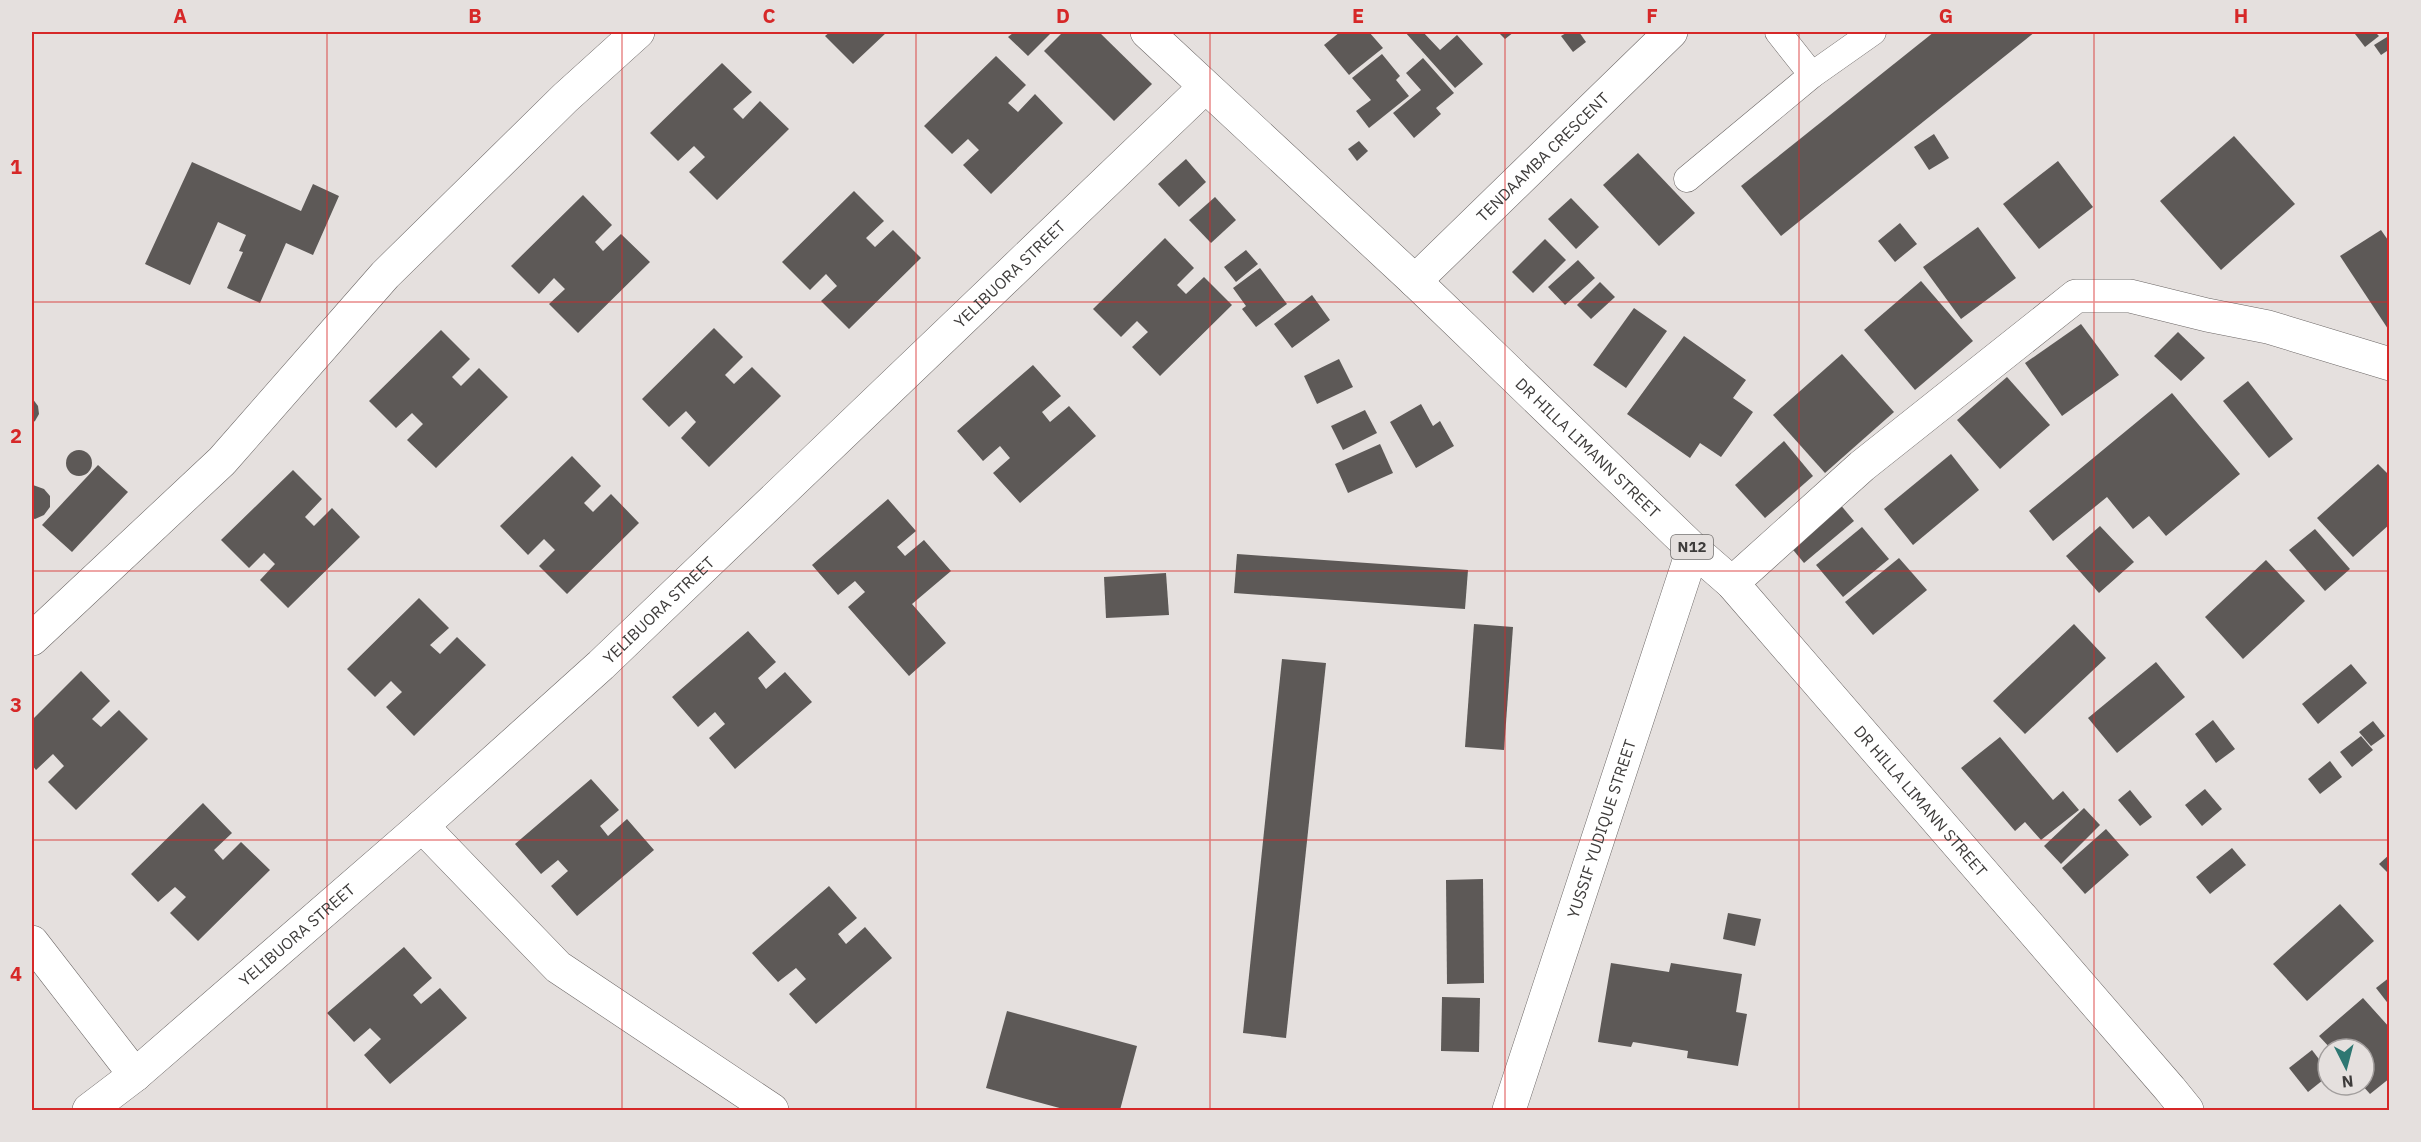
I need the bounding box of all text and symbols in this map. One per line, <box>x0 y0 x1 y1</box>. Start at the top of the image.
text: A <box>173 2 187 29</box>
text: B <box>468 2 482 29</box>
text: C <box>762 2 776 29</box>
text: D <box>1056 2 1070 29</box>
text: E <box>1352 2 1364 29</box>
text: F <box>1646 2 1658 29</box>
text: G <box>1939 2 1953 29</box>
text: H <box>2234 2 2248 29</box>
street label: TENDAAMBA CRESCENT <box>1472 88 1613 226</box>
text: 1 <box>10 153 22 180</box>
street label: YELIBUORA STREET <box>950 216 1069 332</box>
street label: DR HILLA LIMANN STREET <box>1511 373 1664 522</box>
text: 2 <box>10 422 22 449</box>
road number: N12 <box>1671 535 1713 559</box>
street label: YELIBUORA STREET <box>599 552 718 668</box>
text: 3 <box>10 691 22 718</box>
street label: DR HILLA LIMANN STREET <box>1850 721 1992 881</box>
street label: YUSSIF YUDIQUE STREET <box>1563 737 1640 921</box>
street label: YELIBUORA STREET <box>235 879 359 990</box>
text: 4 <box>10 960 22 987</box>
north arrow <box>2316 1037 2376 1097</box>
text: N <box>2341 1071 2354 1092</box>

